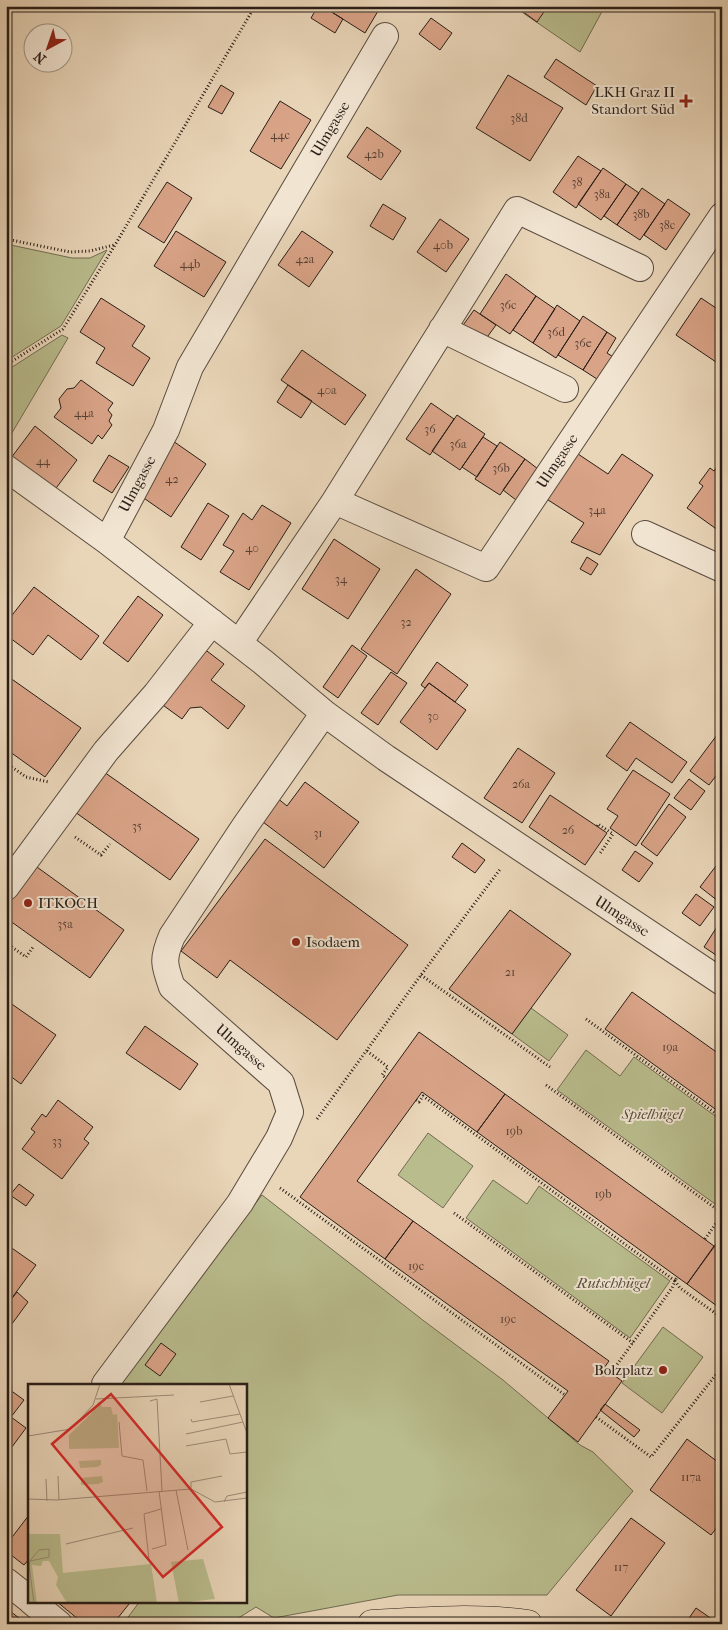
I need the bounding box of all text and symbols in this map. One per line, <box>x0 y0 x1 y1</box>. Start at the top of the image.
north arrow <box>22 22 72 72</box>
text: N <box>30 47 49 68</box>
place label: LKH Graz II Standort Süd <box>591 83 676 118</box>
marker: LKH Graz II Standort Süd <box>679 94 693 108</box>
street label: Ulmgasse <box>306 97 354 160</box>
house number: 38d <box>510 111 528 125</box>
house number: 44c <box>270 128 290 142</box>
house number: 42b <box>364 147 384 161</box>
house number: 38 <box>572 175 582 189</box>
house number: 38a <box>594 187 611 201</box>
house number: 38b <box>632 207 650 221</box>
house number: 38c <box>659 218 675 232</box>
house number: 40b <box>433 238 453 252</box>
house number: 42a <box>296 252 315 266</box>
house number: 44b <box>180 257 200 271</box>
house number: 36c <box>500 298 516 312</box>
house number: 36d <box>547 325 565 339</box>
house number: 36e <box>574 336 592 350</box>
house number: 40a <box>317 383 337 397</box>
house number: 44a <box>74 406 94 420</box>
house number: 36 <box>424 422 436 436</box>
street label: Ulmgasse <box>532 430 582 492</box>
house number: 36a <box>450 437 467 451</box>
street label: Ulmgasse <box>115 452 160 515</box>
house number: 44 <box>36 454 51 468</box>
house number: 36b <box>492 461 510 475</box>
house number: 42 <box>165 472 179 486</box>
house number: 34a <box>588 503 606 517</box>
house number: 40 <box>245 541 259 555</box>
house number: 34 <box>335 572 348 586</box>
house number: 32 <box>400 615 412 629</box>
house number: 30 <box>427 709 439 723</box>
house number: 26a <box>512 777 531 791</box>
house number: 35 <box>132 819 142 833</box>
house number: 26 <box>562 823 575 837</box>
house number: 31 <box>313 826 323 840</box>
street label: Ulmgasse <box>591 892 653 941</box>
place label: ITKOCH <box>38 894 98 912</box>
marker: ITKOCH <box>22 897 34 909</box>
house number: 35a <box>57 917 73 931</box>
place label: Isodaem <box>306 933 361 951</box>
marker: Isodaem <box>290 936 302 948</box>
house number: 21 <box>505 965 515 979</box>
street label: Ulmgasse <box>212 1020 271 1074</box>
house number: 19a <box>662 1040 679 1054</box>
park label: Spielhügel <box>621 1105 685 1123</box>
house number: 19b <box>506 1124 522 1138</box>
house number: 33 <box>52 1134 62 1148</box>
house number: 19b <box>595 1187 611 1201</box>
house number: 19c <box>408 1259 424 1273</box>
park label: Rutschhügel <box>576 1274 652 1292</box>
house number: 19c <box>500 1312 516 1326</box>
place label: Bolzplatz <box>594 1361 653 1379</box>
marker: Bolzplatz <box>657 1364 669 1376</box>
inset map <box>28 1384 246 1602</box>
house number: 117a <box>681 1470 701 1484</box>
house number: 117 <box>614 1560 628 1574</box>

